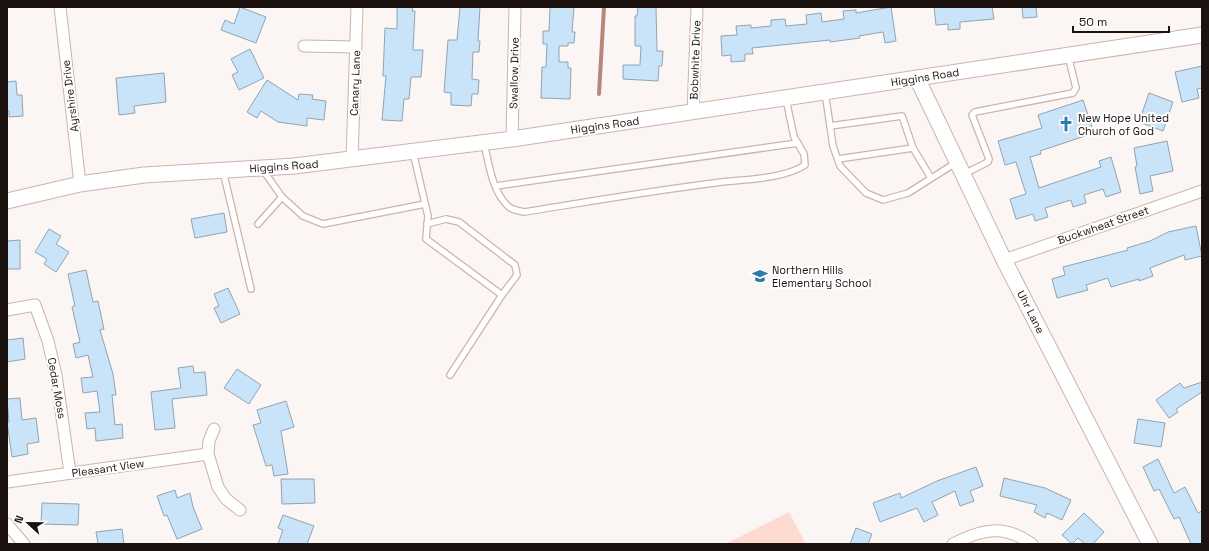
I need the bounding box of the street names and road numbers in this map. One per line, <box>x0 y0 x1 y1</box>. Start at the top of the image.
street label: Bobwhite Drive <box>687 20 703 100</box>
street label: Swallow Drive <box>506 37 522 109</box>
street label: Canary Lane <box>347 50 363 116</box>
street label: Ayrshire Drive <box>59 59 81 133</box>
street label: Higgins Road <box>890 65 960 89</box>
street label: Higgins Road <box>570 113 640 137</box>
street label: Higgins Road <box>249 157 319 175</box>
street label: Buckwheat Street <box>1055 203 1151 247</box>
street label: Uhr Lane <box>1014 288 1048 336</box>
street label: Cedar Moss <box>45 356 69 420</box>
street label: Pleasant View <box>71 456 145 480</box>

